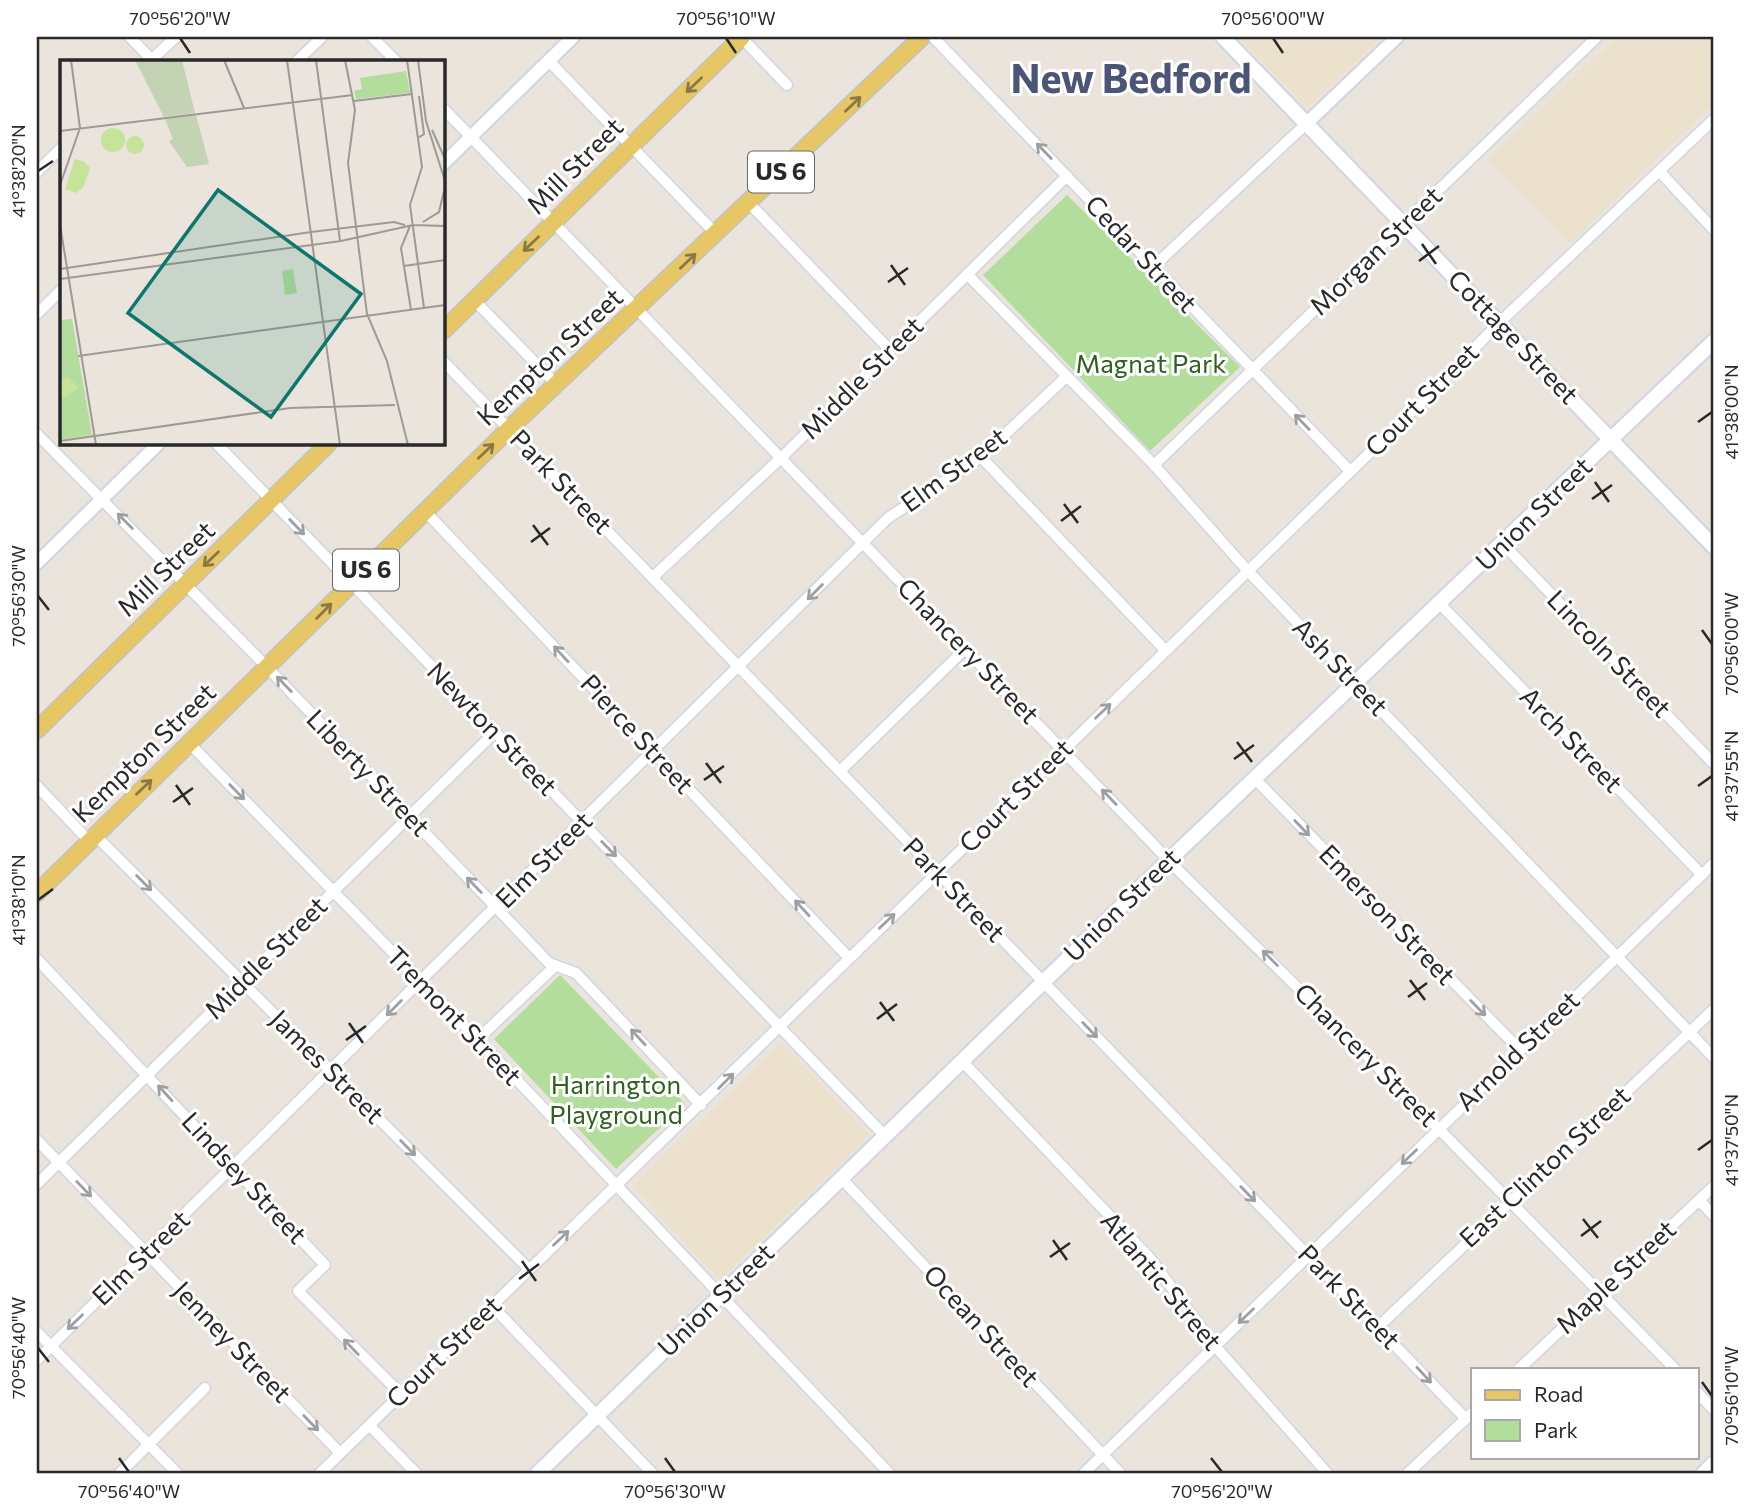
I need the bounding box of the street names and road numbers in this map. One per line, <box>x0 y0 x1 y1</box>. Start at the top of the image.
street label: Mill Street <box>519 110 628 219</box>
road number: US 6 <box>748 152 814 192</box>
street label: Morgan Street <box>1302 179 1447 321</box>
street label: Cedar Street <box>1080 188 1204 318</box>
street label: Cottage Street <box>1442 263 1586 409</box>
street label: Kempton Street <box>470 281 628 431</box>
street label: Middle Street <box>793 309 929 445</box>
street label: Court Street <box>1358 336 1484 462</box>
street label: Elm Street <box>894 420 1012 518</box>
street label: Park Street <box>505 422 619 540</box>
street label: Union Street <box>1468 450 1597 576</box>
street label: Mill Street <box>110 514 220 622</box>
road number: US 6 <box>333 550 399 590</box>
street label: Chancery Street <box>892 571 1046 729</box>
street label: Lincoln Street <box>1542 583 1678 723</box>
street label: Ash Street <box>1287 611 1395 721</box>
street label: Newton Street <box>422 655 564 801</box>
street label: Pierce Street <box>575 667 701 799</box>
street label: Kempton Street <box>65 676 221 828</box>
street label: Arch Street <box>1514 680 1630 798</box>
street label: Liberty Street <box>301 702 437 842</box>
street label: Court Street <box>952 732 1078 858</box>
street label: Elm Street <box>488 804 597 913</box>
street label: Park Street <box>898 830 1012 948</box>
street label: Emerson Street <box>1314 838 1463 990</box>
street label: Union Street <box>1056 841 1185 967</box>
street label: Middle Street <box>197 889 333 1025</box>
street label: Tremont Street <box>381 939 529 1091</box>
street label: Chancery Street <box>1289 976 1445 1132</box>
street label: Arnold Street <box>1449 984 1585 1116</box>
street label: James Street <box>265 1003 391 1129</box>
street label: East Clinton Street <box>1452 1079 1636 1253</box>
street label: Lindsey Street <box>176 1105 314 1249</box>
street label: Elm Street <box>85 1203 195 1311</box>
street label: Atlantic Street <box>1095 1204 1229 1356</box>
street label: Maple Street <box>1549 1213 1681 1339</box>
street label: Union Street <box>650 1236 779 1362</box>
street label: Park Street <box>1293 1237 1407 1355</box>
street label: Ocean Street <box>918 1258 1046 1392</box>
street label: Jenney Street <box>168 1274 299 1408</box>
street label: Court Street <box>379 1289 507 1413</box>

